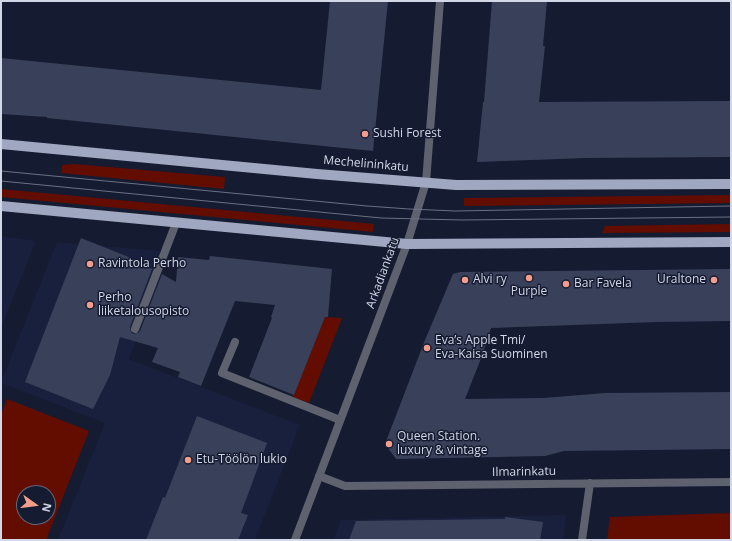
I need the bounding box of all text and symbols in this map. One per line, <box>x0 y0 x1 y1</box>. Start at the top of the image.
place label: Sushi Forest <box>373 127 441 141</box>
marker: Sushi Forest <box>360 129 370 139</box>
street label: Mechelininkatu <box>323 153 409 175</box>
street label: Arkadiankatu <box>363 236 403 310</box>
place label: Ravintola Perho <box>98 257 186 271</box>
marker: Ravintola Perho <box>85 259 95 269</box>
place label: Alvi ry <box>473 273 507 287</box>
marker: Purple <box>524 273 534 283</box>
place label: Uraltone <box>657 273 706 287</box>
marker: Alvi ry <box>460 275 470 285</box>
marker: Uraltone <box>709 275 719 285</box>
place label: Bar Favela <box>574 277 632 291</box>
marker: Bar Favela <box>561 279 571 289</box>
place label: Purple <box>511 285 547 299</box>
place label: Perho liiketalousopisto <box>98 291 189 319</box>
marker: Perho liiketalousopisto <box>85 300 95 310</box>
place label: Eva’s Apple Tmi/ Eva-Kaisa Suominen <box>435 334 547 362</box>
marker: Eva’s Apple Tmi/ Eva-Kaisa Suominen <box>422 343 432 353</box>
place label: Queen Station. luxury & vintage <box>397 430 488 458</box>
marker: Queen Station. luxury & vintage <box>384 439 394 449</box>
place label: Etu-Töölön lukio <box>196 453 287 467</box>
marker: Etu-Töölön lukio <box>183 455 193 465</box>
street label: Ilmarinkatu <box>492 464 556 480</box>
north arrow <box>16 485 56 525</box>
text: N <box>39 502 56 514</box>

